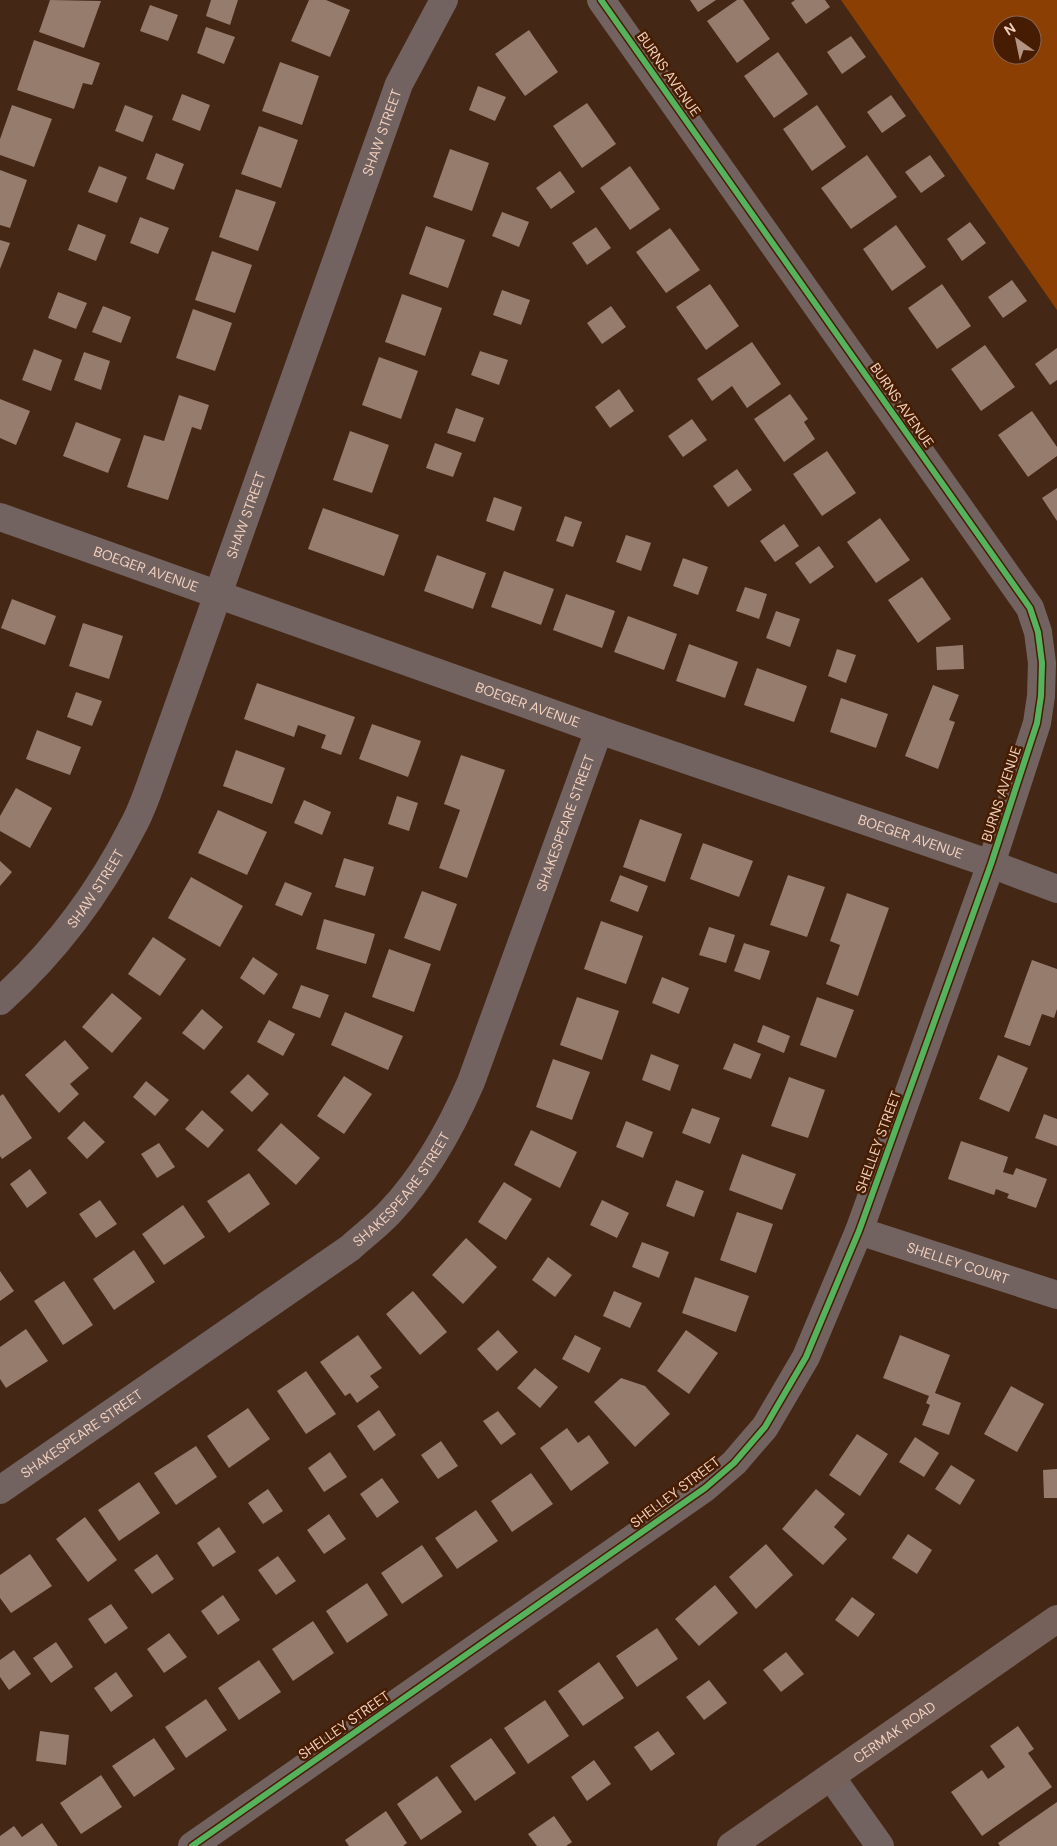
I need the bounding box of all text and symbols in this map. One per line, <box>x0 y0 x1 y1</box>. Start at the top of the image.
north arrow <box>992 15 1042 65</box>
text: N <box>1001 19 1019 39</box>
street label: BURNS AVENUE <box>633 28 705 120</box>
street label: SHAW STREET <box>358 86 406 178</box>
street label: BURNS AVENUE <box>866 359 938 451</box>
street label: SHAW STREET <box>222 469 270 561</box>
street label: BOEGER AVENUE <box>91 542 201 596</box>
street label: BOEGER AVENUE <box>473 678 582 732</box>
street label: BURNS AVENUE <box>977 744 1025 844</box>
street label: SHAKESPEARE STREET <box>532 752 598 894</box>
street label: BOEGER AVENUE <box>856 810 966 863</box>
street label: SHAW STREET <box>63 846 128 932</box>
street label: SHELLEY STREET <box>851 1088 905 1196</box>
street label: SHAKESPEARE STREET <box>349 1129 454 1251</box>
street label: SHELLEY COURT <box>905 1238 1011 1288</box>
street label: SHAKESPEARE STREET <box>17 1385 146 1482</box>
street label: SHELLEY STREET <box>627 1452 724 1532</box>
street label: SHELLEY STREET <box>295 1687 393 1763</box>
street label: CERMAK ROAD <box>849 1697 939 1767</box>

